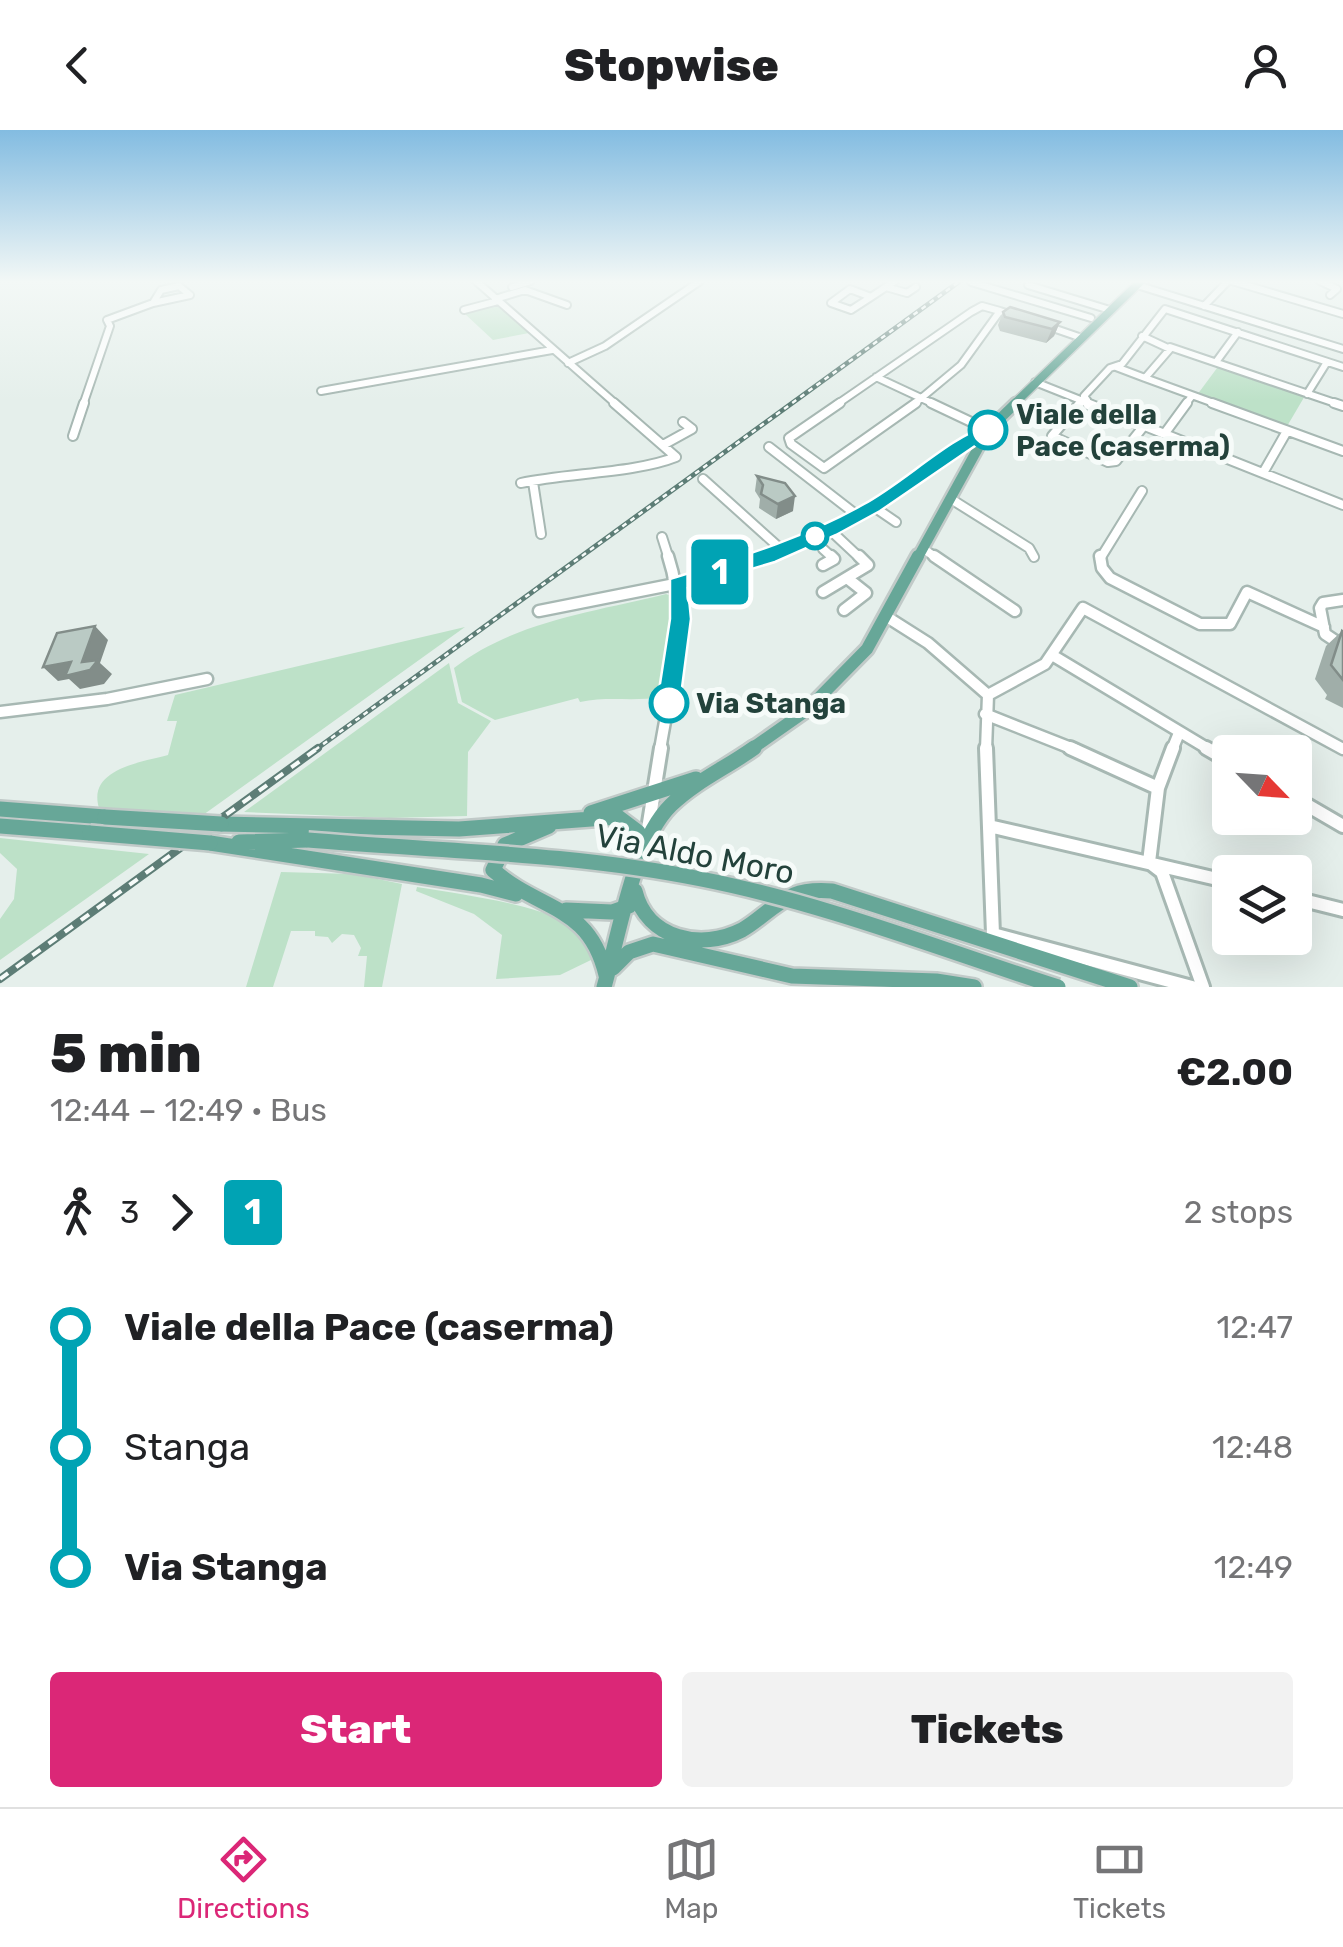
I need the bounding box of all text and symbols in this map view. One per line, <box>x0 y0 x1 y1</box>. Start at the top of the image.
icon: back <box>50 38 105 93</box>
icon: person <box>1238 38 1293 93</box>
text: Stopwise <box>564 39 779 92</box>
place label: Viale della Pace (caserma) <box>1016 398 1230 463</box>
marker: Viale della Pace (caserma) <box>969 411 1007 449</box>
unlabelled marker <box>802 523 828 549</box>
line badge: 1 <box>688 540 752 604</box>
text: 1 <box>711 551 729 593</box>
marker: Via Stanga <box>650 684 688 722</box>
place label: Via Stanga <box>696 687 846 720</box>
north arrow <box>1212 735 1312 835</box>
map controls <box>1212 735 1312 955</box>
street label: Via Aldo Moro <box>592 816 798 892</box>
button: layers <box>1212 855 1312 955</box>
text: 5 min <box>50 1021 202 1086</box>
text: €2.00 <box>1176 1049 1293 1095</box>
text: 12:44 – 12:49 · Bus <box>50 1091 327 1129</box>
icon: walk <box>50 1185 105 1240</box>
icon: forward <box>154 1185 209 1240</box>
text: 1 <box>244 1191 262 1233</box>
text: 3 <box>120 1193 139 1231</box>
text: 2 stops <box>1184 1193 1293 1231</box>
text: Viale della Pace (caserma) <box>124 1304 614 1350</box>
text: 12:47 <box>1217 1308 1293 1346</box>
text: Stanga <box>124 1424 250 1470</box>
text: 12:48 <box>1212 1428 1293 1466</box>
text: Via Stanga <box>124 1544 328 1590</box>
text: 12:49 <box>1214 1548 1293 1586</box>
button: Start <box>50 1672 662 1787</box>
button: Tickets <box>682 1672 1293 1787</box>
tab: Directions <box>177 1832 310 1925</box>
tab: Map <box>664 1832 719 1925</box>
tab: Tickets <box>1073 1832 1166 1925</box>

